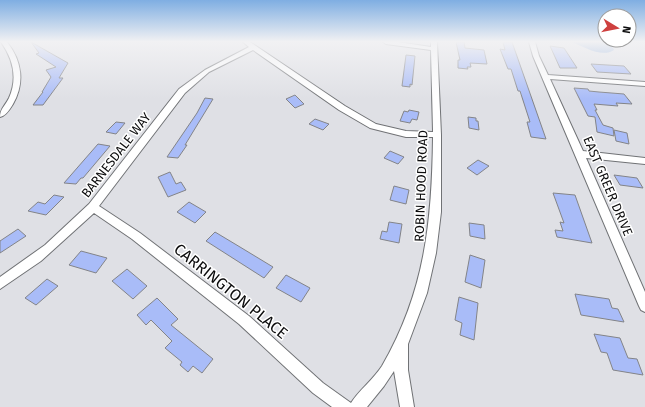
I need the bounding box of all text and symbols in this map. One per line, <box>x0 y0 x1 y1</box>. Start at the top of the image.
north arrow <box>597 8 637 48</box>
text: N <box>619 25 633 34</box>
street label: BARNESDALE WAY <box>78 109 154 200</box>
street label: ROBIN HOOD ROAD <box>412 130 430 242</box>
street label: EAST GREER DRIVE <box>580 134 636 238</box>
street label: CARRINGTON PLACE <box>170 239 292 343</box>

